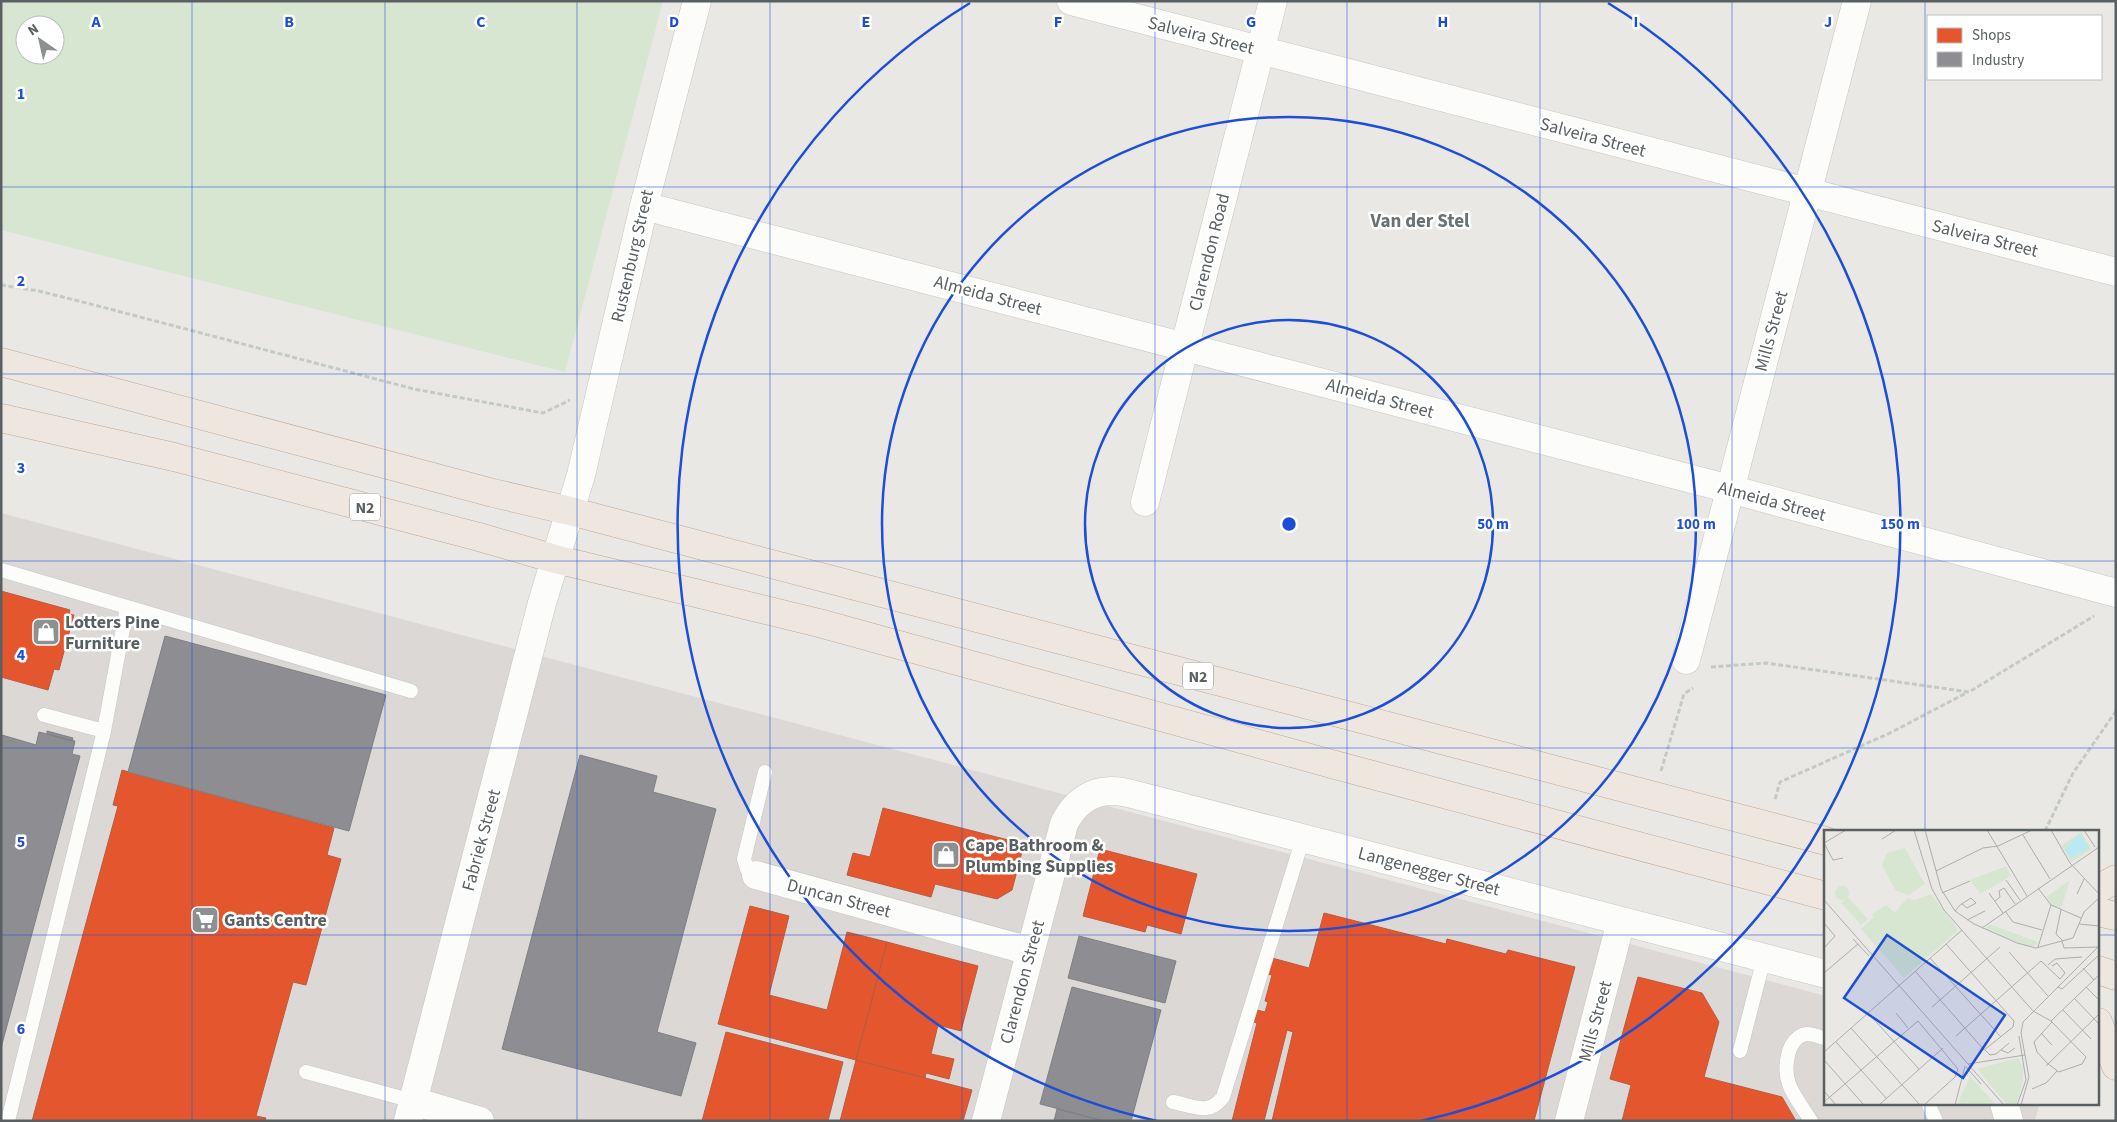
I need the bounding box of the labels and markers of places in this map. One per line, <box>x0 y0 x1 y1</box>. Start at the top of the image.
centre of rings <box>1280 515 1298 533</box>
place label: Lotters Pine Furniture <box>65 610 160 656</box>
shop icon: Lotters Pine Furniture <box>31 617 61 647</box>
place label: Cape Bathroom & Plumbing Supplies <box>965 833 1114 879</box>
shop icon: Cape Bathroom & Plumbing Supplies <box>931 840 961 870</box>
supermarket icon: Gants Centre <box>190 905 220 935</box>
place label: Gants Centre <box>224 908 327 933</box>

